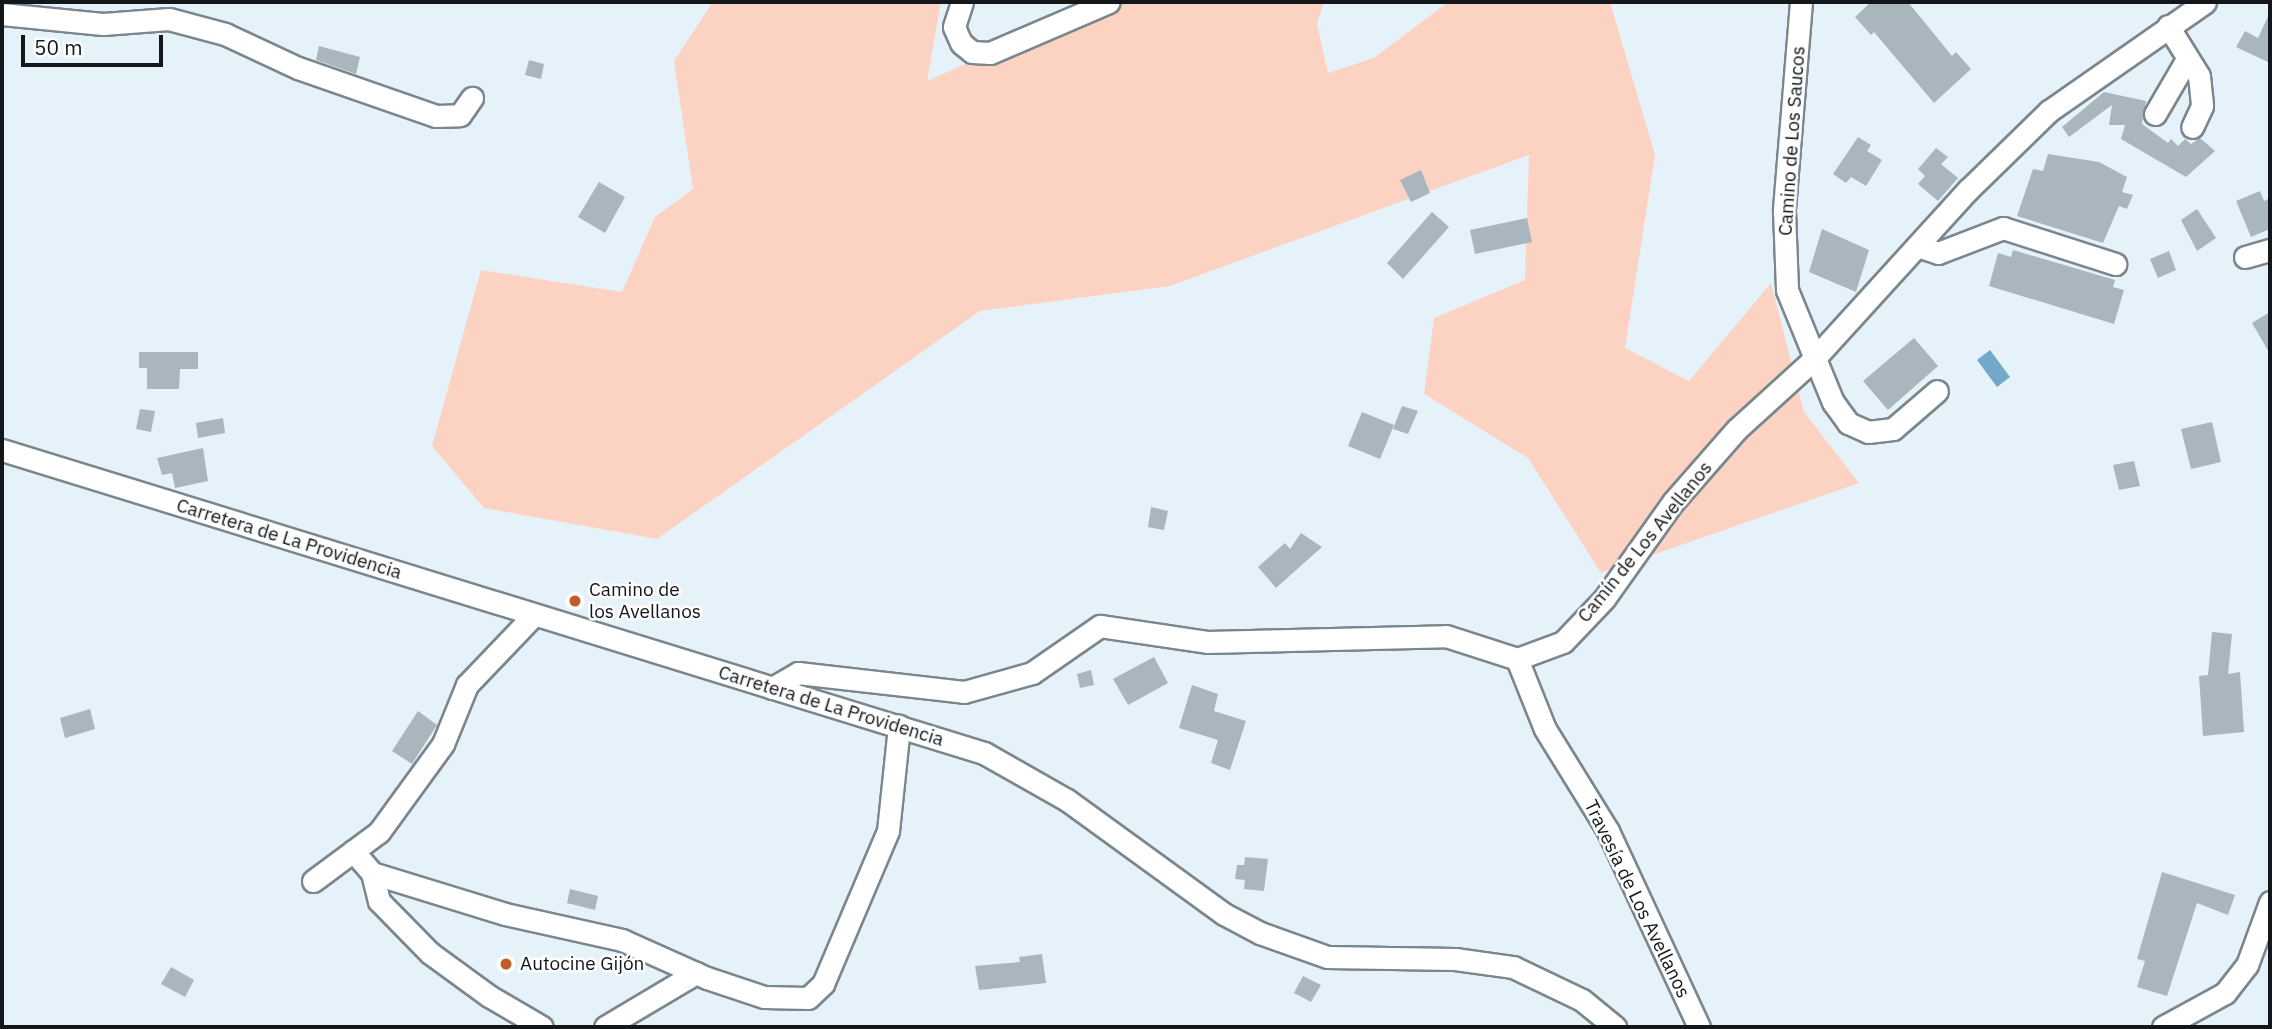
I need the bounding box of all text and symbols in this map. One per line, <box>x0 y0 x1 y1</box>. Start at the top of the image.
scale bar <box>24 21 166 65</box>
text: 50 m <box>34 33 83 61</box>
street label: Camino de Los Saucos <box>1774 45 1810 237</box>
street label: Camín de Los Avellanos <box>1573 457 1717 627</box>
street label: Carretera de La Providencia <box>174 494 404 584</box>
place label: Camino de los Avellanos <box>589 579 701 623</box>
marker: Camino de los Avellanos <box>567 593 583 609</box>
street label: Carretera de La Providencia <box>716 661 946 751</box>
street label: Travesía de Los Avellanos <box>1579 796 1695 1002</box>
place label: Autocine Gijón <box>520 953 644 975</box>
marker: Autocine Gijón <box>498 956 514 972</box>

